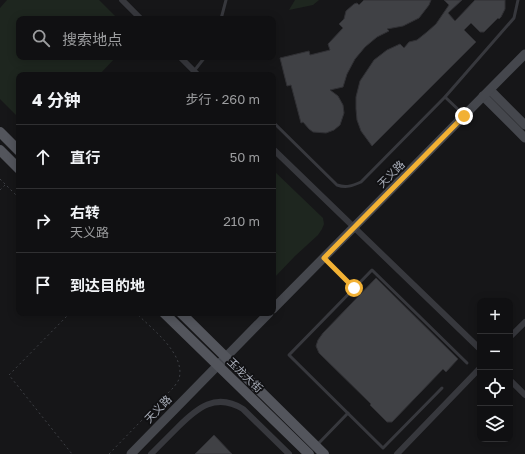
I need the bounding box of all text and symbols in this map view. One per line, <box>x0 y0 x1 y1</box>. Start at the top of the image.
search box <box>16 16 276 60</box>
icon: search <box>30 27 52 49</box>
text: 搜索地点 <box>62 30 122 48</box>
text: 4 分钟 <box>32 89 81 110</box>
text: 步行 · 260 m <box>185 91 260 107</box>
route end <box>455 107 473 125</box>
icon: ahead <box>32 146 54 168</box>
text: 直行 <box>70 148 100 166</box>
text: 50 m <box>230 149 260 165</box>
street label: 天义路 <box>374 157 407 190</box>
text: 右转 <box>70 203 100 221</box>
icon: right <box>32 210 54 232</box>
text: 210 m <box>223 213 260 229</box>
text: 天义路 <box>70 224 109 240</box>
icon: arrive <box>32 274 54 296</box>
text: 到达目的地 <box>70 276 145 294</box>
route start <box>345 279 363 297</box>
map controls <box>477 298 513 442</box>
button: + <box>477 298 513 334</box>
button: − <box>477 334 513 370</box>
street label: 玉龙大街 <box>225 355 266 395</box>
button: locate <box>477 370 513 406</box>
street label: 天义路 <box>142 392 174 425</box>
button: layers <box>477 406 513 442</box>

